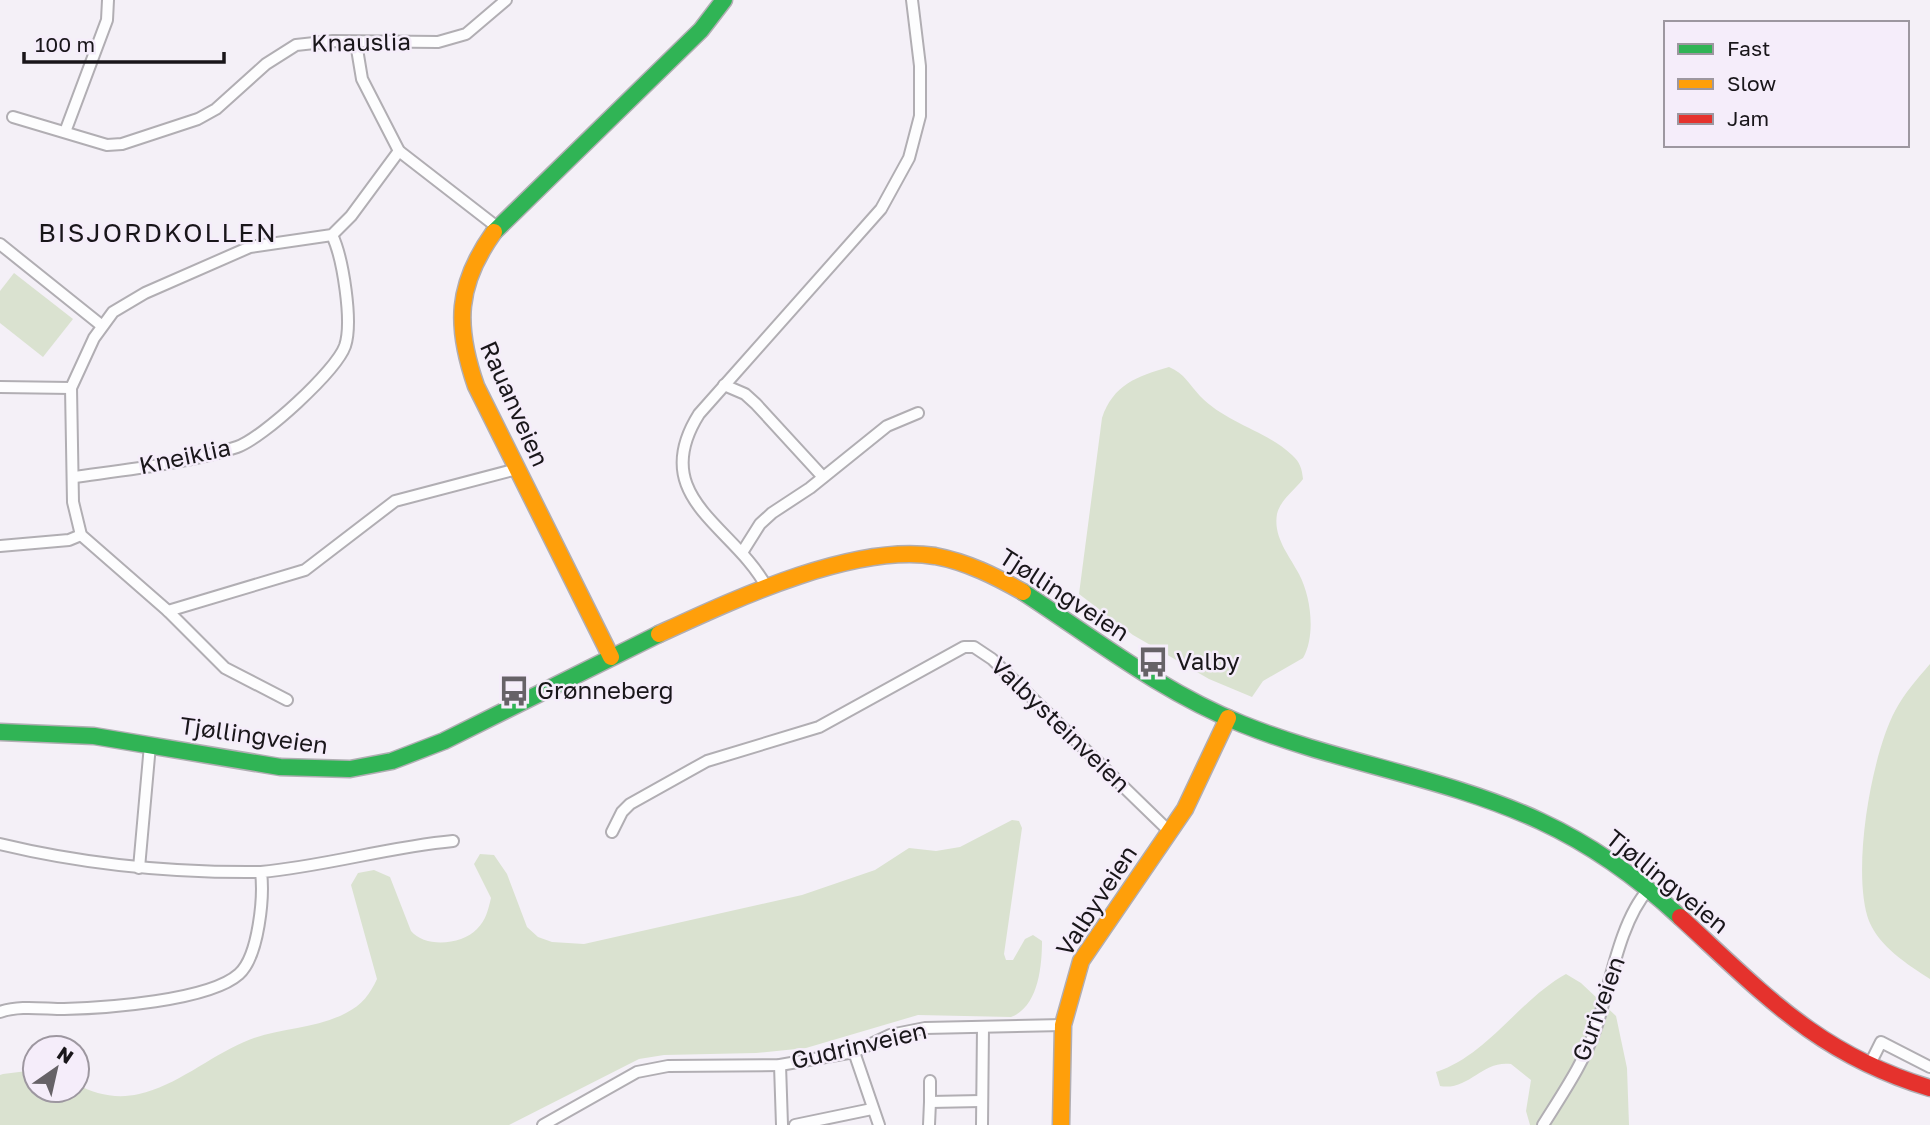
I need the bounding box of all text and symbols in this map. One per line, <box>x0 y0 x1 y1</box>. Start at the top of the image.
scale bar <box>24 21 224 65</box>
legend <box>1664 21 1909 147</box>
street label: Knauslia <box>311 26 411 57</box>
text: 100 m <box>35 31 95 57</box>
text: Fast <box>1727 35 1770 61</box>
text: Slow <box>1727 70 1776 96</box>
text: Jam <box>1727 105 1769 131</box>
district label: BISJORDKOLLEN <box>38 217 278 248</box>
street label: Rauanveien <box>475 336 556 470</box>
street label: Kneiklia <box>136 432 233 479</box>
street label: Tjøllingveien <box>994 541 1135 646</box>
bus stop icon: Valby <box>1136 645 1170 679</box>
place label: Valby <box>1176 646 1240 675</box>
street label: Valbysteinveien <box>985 650 1137 798</box>
bus stop icon: Grønneberg <box>497 674 531 708</box>
place label: Grønneberg <box>537 675 673 704</box>
street label: Tjøllingveien <box>178 710 330 759</box>
street label: Tjøllingveien <box>1601 823 1735 939</box>
street label: Valbyveien <box>1049 839 1142 961</box>
street label: Guriveien <box>1565 952 1630 1065</box>
street label: Gudrinveien <box>788 1015 929 1074</box>
north arrow <box>21 1034 91 1104</box>
text: N <box>53 1041 78 1068</box>

